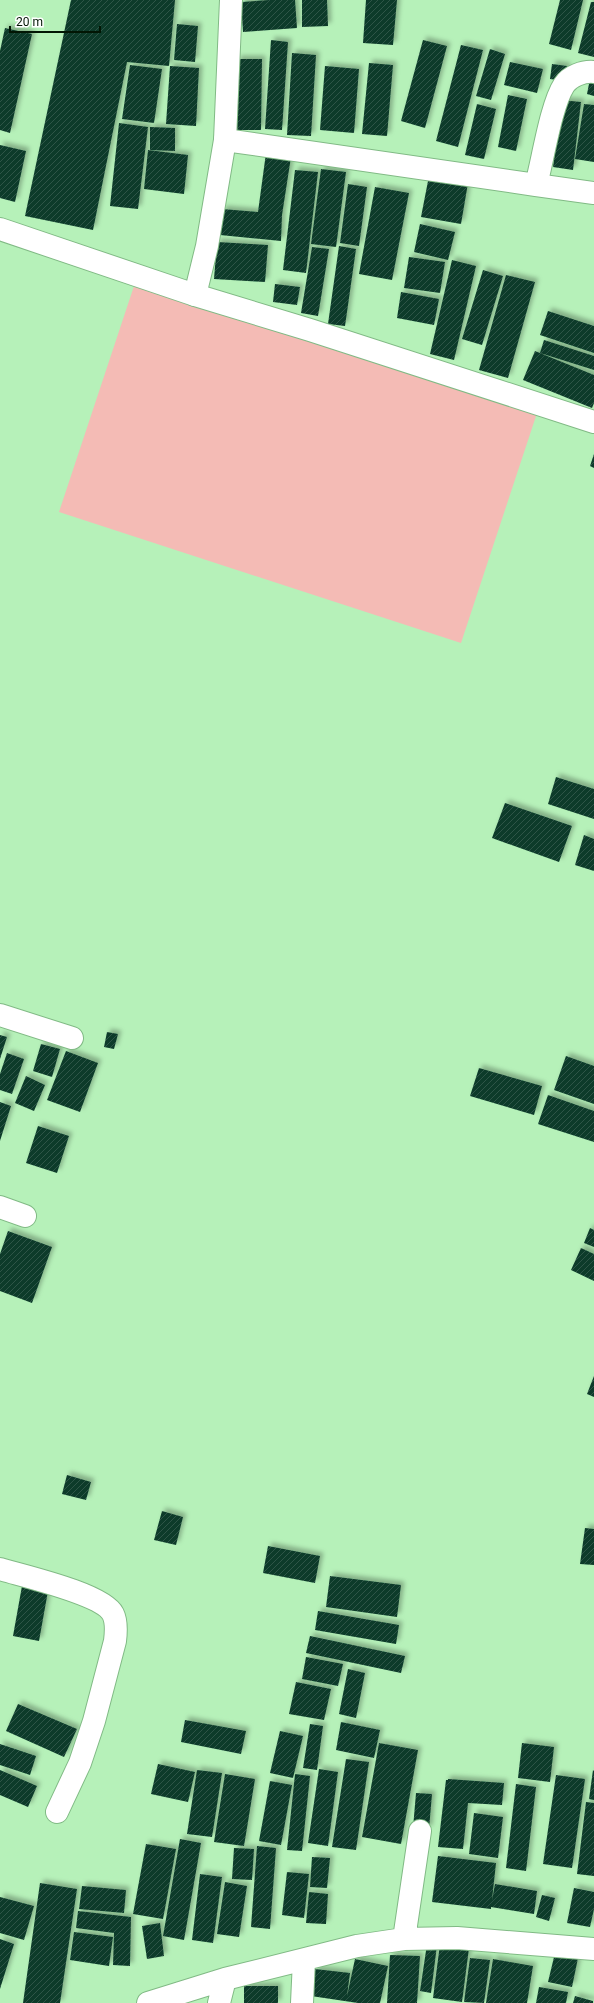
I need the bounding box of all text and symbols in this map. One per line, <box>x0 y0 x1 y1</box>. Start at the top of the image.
scale bar <box>10 8 100 34</box>
text: 20 m <box>16 15 43 29</box>

